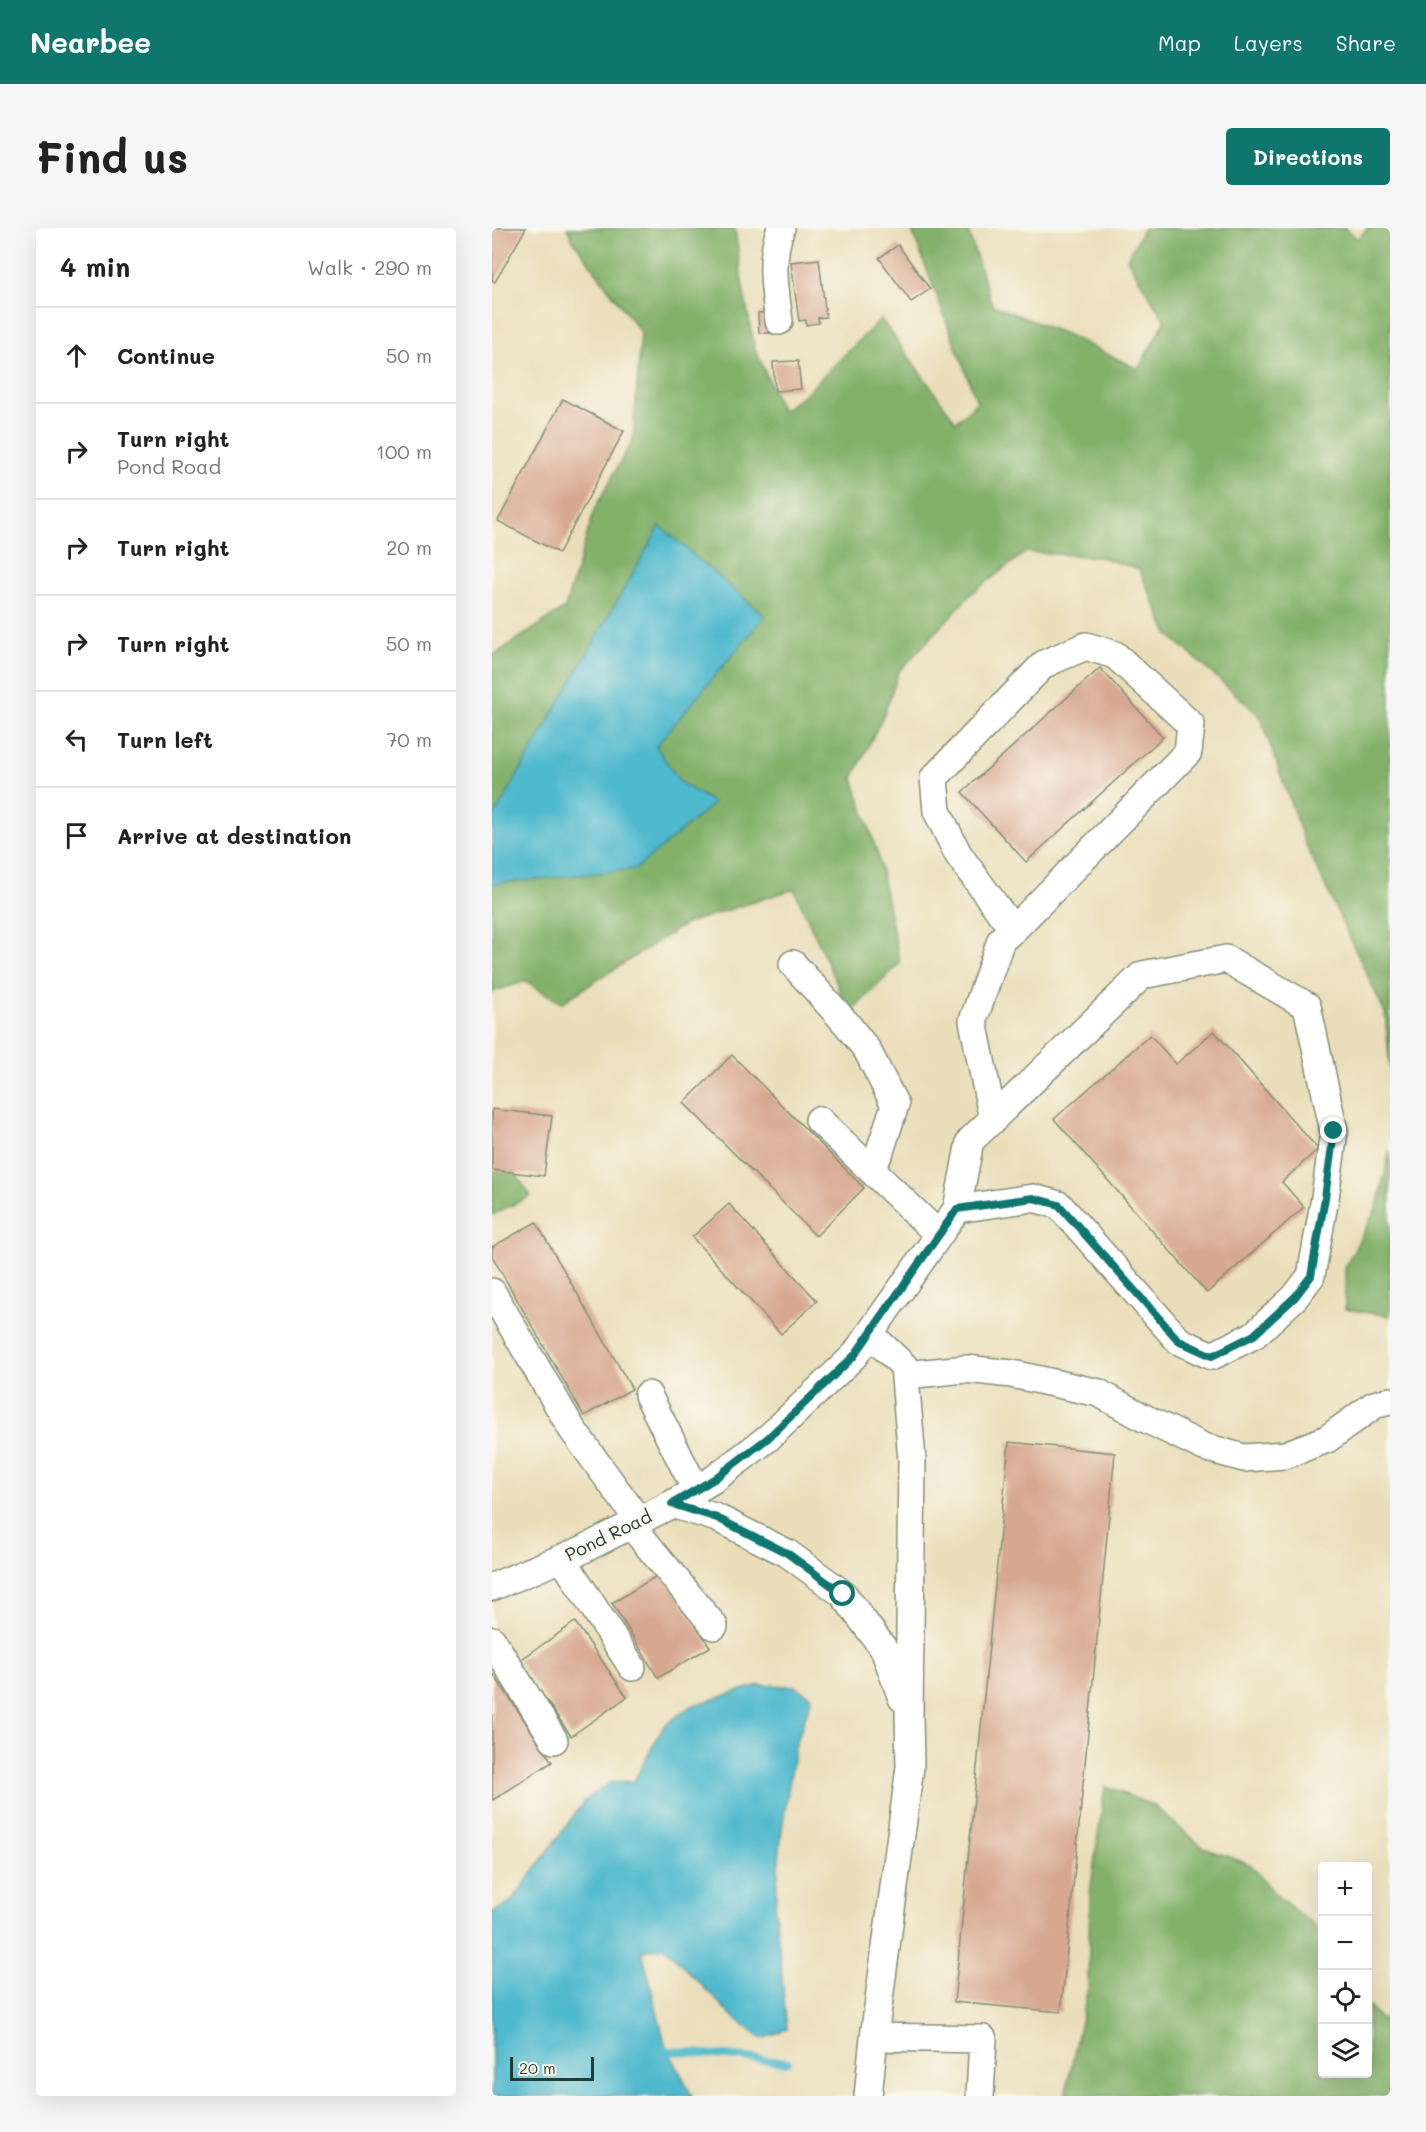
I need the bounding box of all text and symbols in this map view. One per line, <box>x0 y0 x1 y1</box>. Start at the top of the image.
text: Nearbee <box>30 24 151 60</box>
text: Map <box>1158 29 1201 56</box>
text: Layers <box>1234 29 1303 56</box>
text: Share <box>1336 29 1396 56</box>
button: Directions <box>1226 128 1390 185</box>
text: Find us <box>36 129 188 184</box>
text: 4 min <box>60 250 130 284</box>
text: Walk · 290 m <box>307 254 432 280</box>
icon: ahead <box>60 339 93 372</box>
text: Continue <box>117 341 215 370</box>
text: 50 m <box>386 342 432 368</box>
text: Turn right <box>117 424 229 453</box>
icon: right <box>60 435 93 468</box>
text: 100 m <box>376 438 432 464</box>
text: Pond Road <box>117 453 221 479</box>
icon: right <box>60 531 93 564</box>
text: Turn right <box>117 533 229 562</box>
text: 20 m <box>386 534 432 560</box>
icon: right <box>60 627 93 660</box>
text: Turn right <box>117 629 229 658</box>
text: 50 m <box>386 630 432 656</box>
icon: left <box>60 723 93 756</box>
text: Turn left <box>117 725 213 754</box>
text: 70 m <box>386 726 432 752</box>
icon: arrive <box>60 819 93 852</box>
text: Arrive at destination <box>117 821 352 850</box>
route end <box>1320 1117 1346 1143</box>
street label: Pond Road <box>561 1504 655 1566</box>
route start <box>829 1580 855 1606</box>
map controls <box>1318 1862 1372 2078</box>
button: + <box>1318 1862 1372 1916</box>
button: − <box>1318 1916 1372 1970</box>
button: locate <box>1318 1970 1372 2024</box>
button: layers <box>1318 2024 1372 2078</box>
scale bar <box>510 2054 594 2082</box>
text: 20 m <box>519 2057 556 2078</box>

